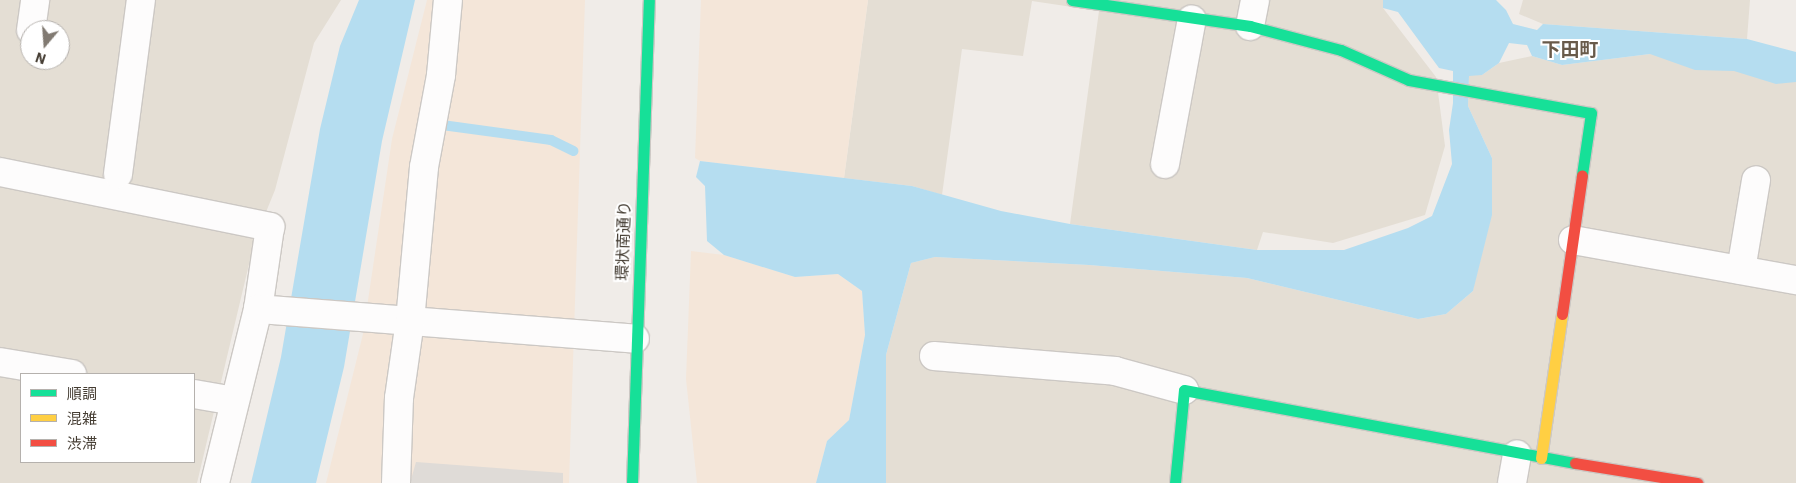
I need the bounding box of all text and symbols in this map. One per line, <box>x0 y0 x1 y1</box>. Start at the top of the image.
north arrow <box>20 20 70 70</box>
district label: 下田町 <box>1542 39 1598 61</box>
text: N <box>33 48 48 68</box>
street label: 環状南通り <box>612 201 634 281</box>
legend <box>20 373 195 463</box>
text: 順調 <box>67 384 97 403</box>
text: 混雑 <box>67 409 97 428</box>
text: 渋滞 <box>67 434 97 453</box>

